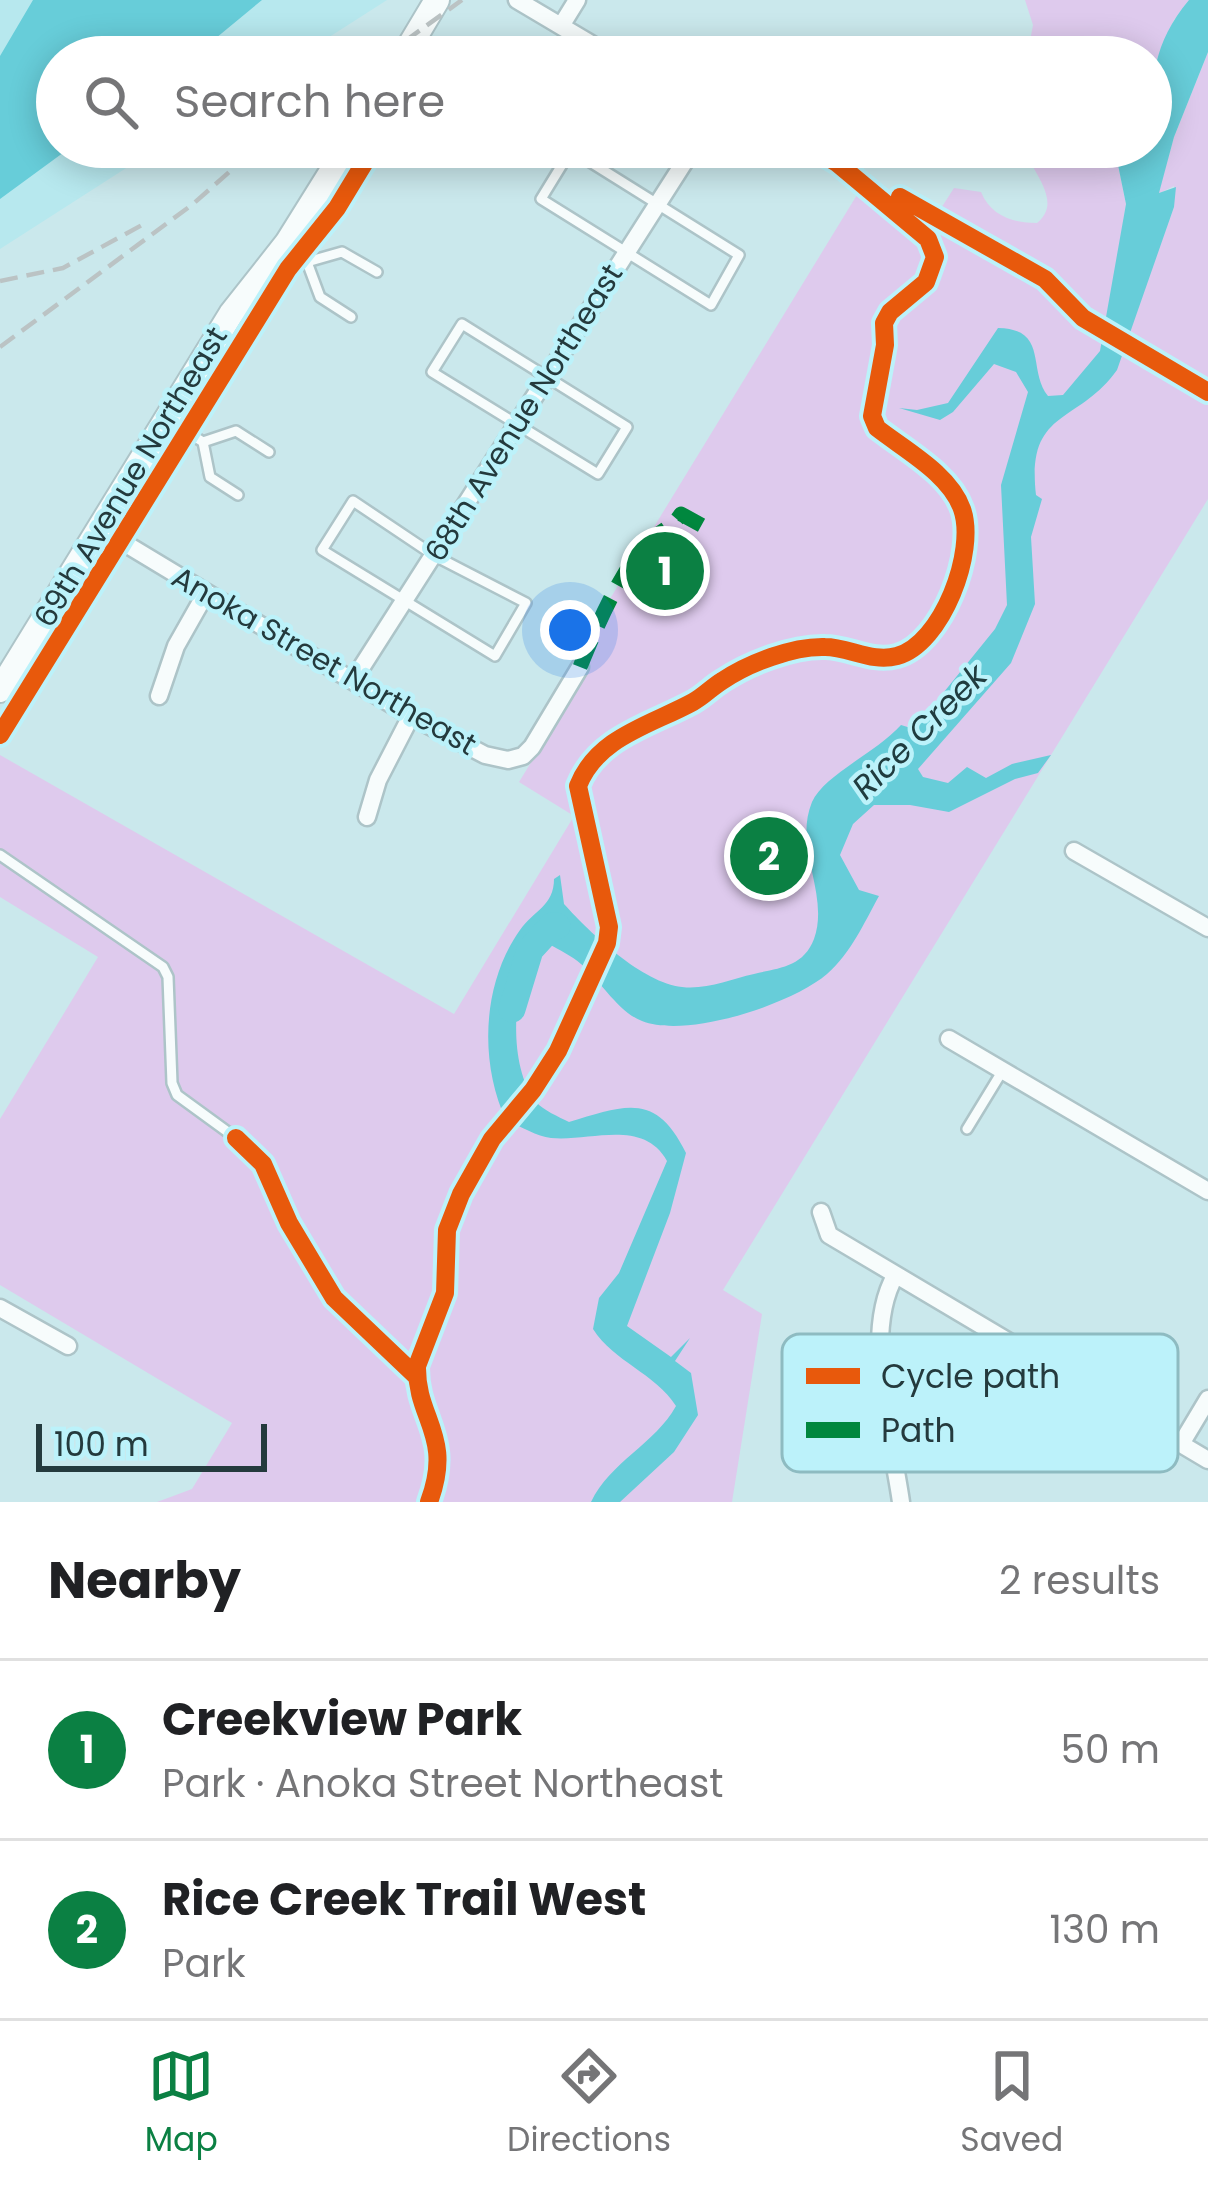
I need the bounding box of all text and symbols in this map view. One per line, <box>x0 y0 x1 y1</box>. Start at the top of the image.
search box <box>36 36 1172 168</box>
icon: search <box>78 69 144 135</box>
text: Search here <box>174 70 445 133</box>
street label: 68th Avenue Northeast <box>414 256 633 570</box>
street label: 69th Avenue Northeast <box>24 318 238 635</box>
pin: 1 <box>626 526 704 616</box>
street label: Anoka Street Northeast <box>164 556 485 766</box>
your location <box>540 600 600 660</box>
water label: Rice Creek <box>841 652 999 810</box>
pin: 2 <box>730 811 808 901</box>
legend <box>782 1334 1178 1472</box>
text: Cycle path <box>881 1353 1060 1400</box>
text: Path <box>881 1407 956 1454</box>
scale bar <box>36 1418 267 1471</box>
text: 100 m <box>54 1421 149 1468</box>
text: Nearby <box>48 1544 241 1616</box>
text: 2 results <box>999 1553 1160 1608</box>
text: Creekview Park <box>162 1688 522 1751</box>
text: 1 <box>80 1722 94 1777</box>
text: 50 m <box>1060 1722 1160 1777</box>
text: Park · Anoka Street Northeast <box>162 1756 724 1811</box>
text: Rice Creek Trail West <box>162 1868 646 1931</box>
text: 2 <box>76 1902 98 1957</box>
text: 130 m <box>1049 1902 1160 1957</box>
text: Park <box>162 1936 246 1991</box>
tab: Map <box>145 2043 218 2165</box>
tab: Directions <box>507 2043 671 2165</box>
tab: Saved <box>960 2043 1063 2165</box>

